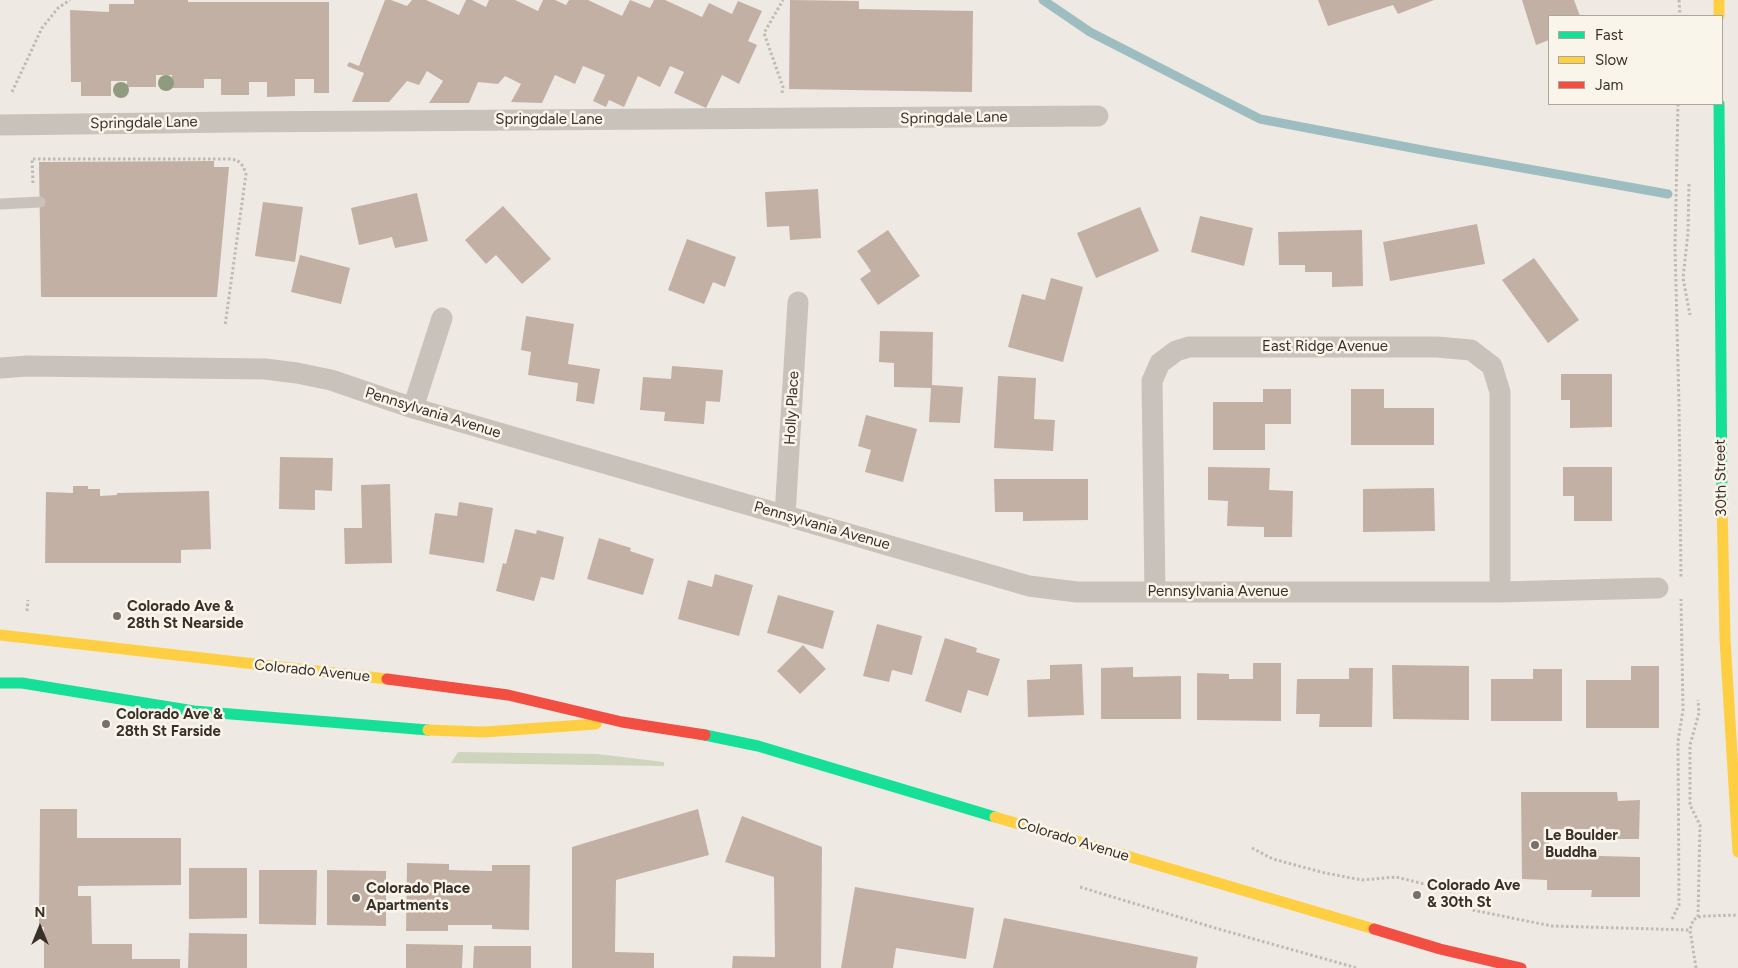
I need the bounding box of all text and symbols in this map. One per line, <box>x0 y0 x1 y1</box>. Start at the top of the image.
legend <box>1548 15 1723 105</box>
text: Fast <box>1595 26 1623 44</box>
text: Slow <box>1595 51 1628 69</box>
text: Jam <box>1595 76 1623 94</box>
street label: Springdale Lane <box>900 108 1008 128</box>
street label: Springdale Lane <box>495 111 603 129</box>
street label: Springdale Lane <box>90 113 198 133</box>
street label: East Ridge Avenue <box>1262 338 1388 356</box>
street label: Holly Place <box>781 371 803 445</box>
street label: Pennsylvania Avenue <box>363 384 503 442</box>
street label: 30th Street <box>1711 439 1731 517</box>
street label: Pennsylvania Avenue <box>752 498 892 554</box>
street label: Pennsylvania Avenue <box>1148 583 1288 601</box>
place label: Colorado Ave & 28th St Nearside <box>127 598 243 633</box>
marker: Colorado Ave & 28th St Nearside <box>111 610 123 622</box>
street label: Colorado Avenue <box>253 656 371 686</box>
place label: Colorado Ave & 28th St Farside <box>116 706 223 741</box>
marker: Colorado Ave & 28th St Farside <box>100 718 112 730</box>
street label: Colorado Avenue <box>1015 814 1131 866</box>
place label: Le Boulder Buddha <box>1545 827 1618 862</box>
marker: Le Boulder Buddha <box>1529 839 1541 851</box>
place label: Colorado Ave & 30th St <box>1427 877 1520 912</box>
place label: Colorado Place Apartments <box>366 880 470 915</box>
marker: Colorado Ave & 30th St <box>1411 889 1423 901</box>
marker: Colorado Place Apartments <box>350 892 362 904</box>
north arrow <box>15 903 65 953</box>
text: N <box>35 904 45 921</box>

